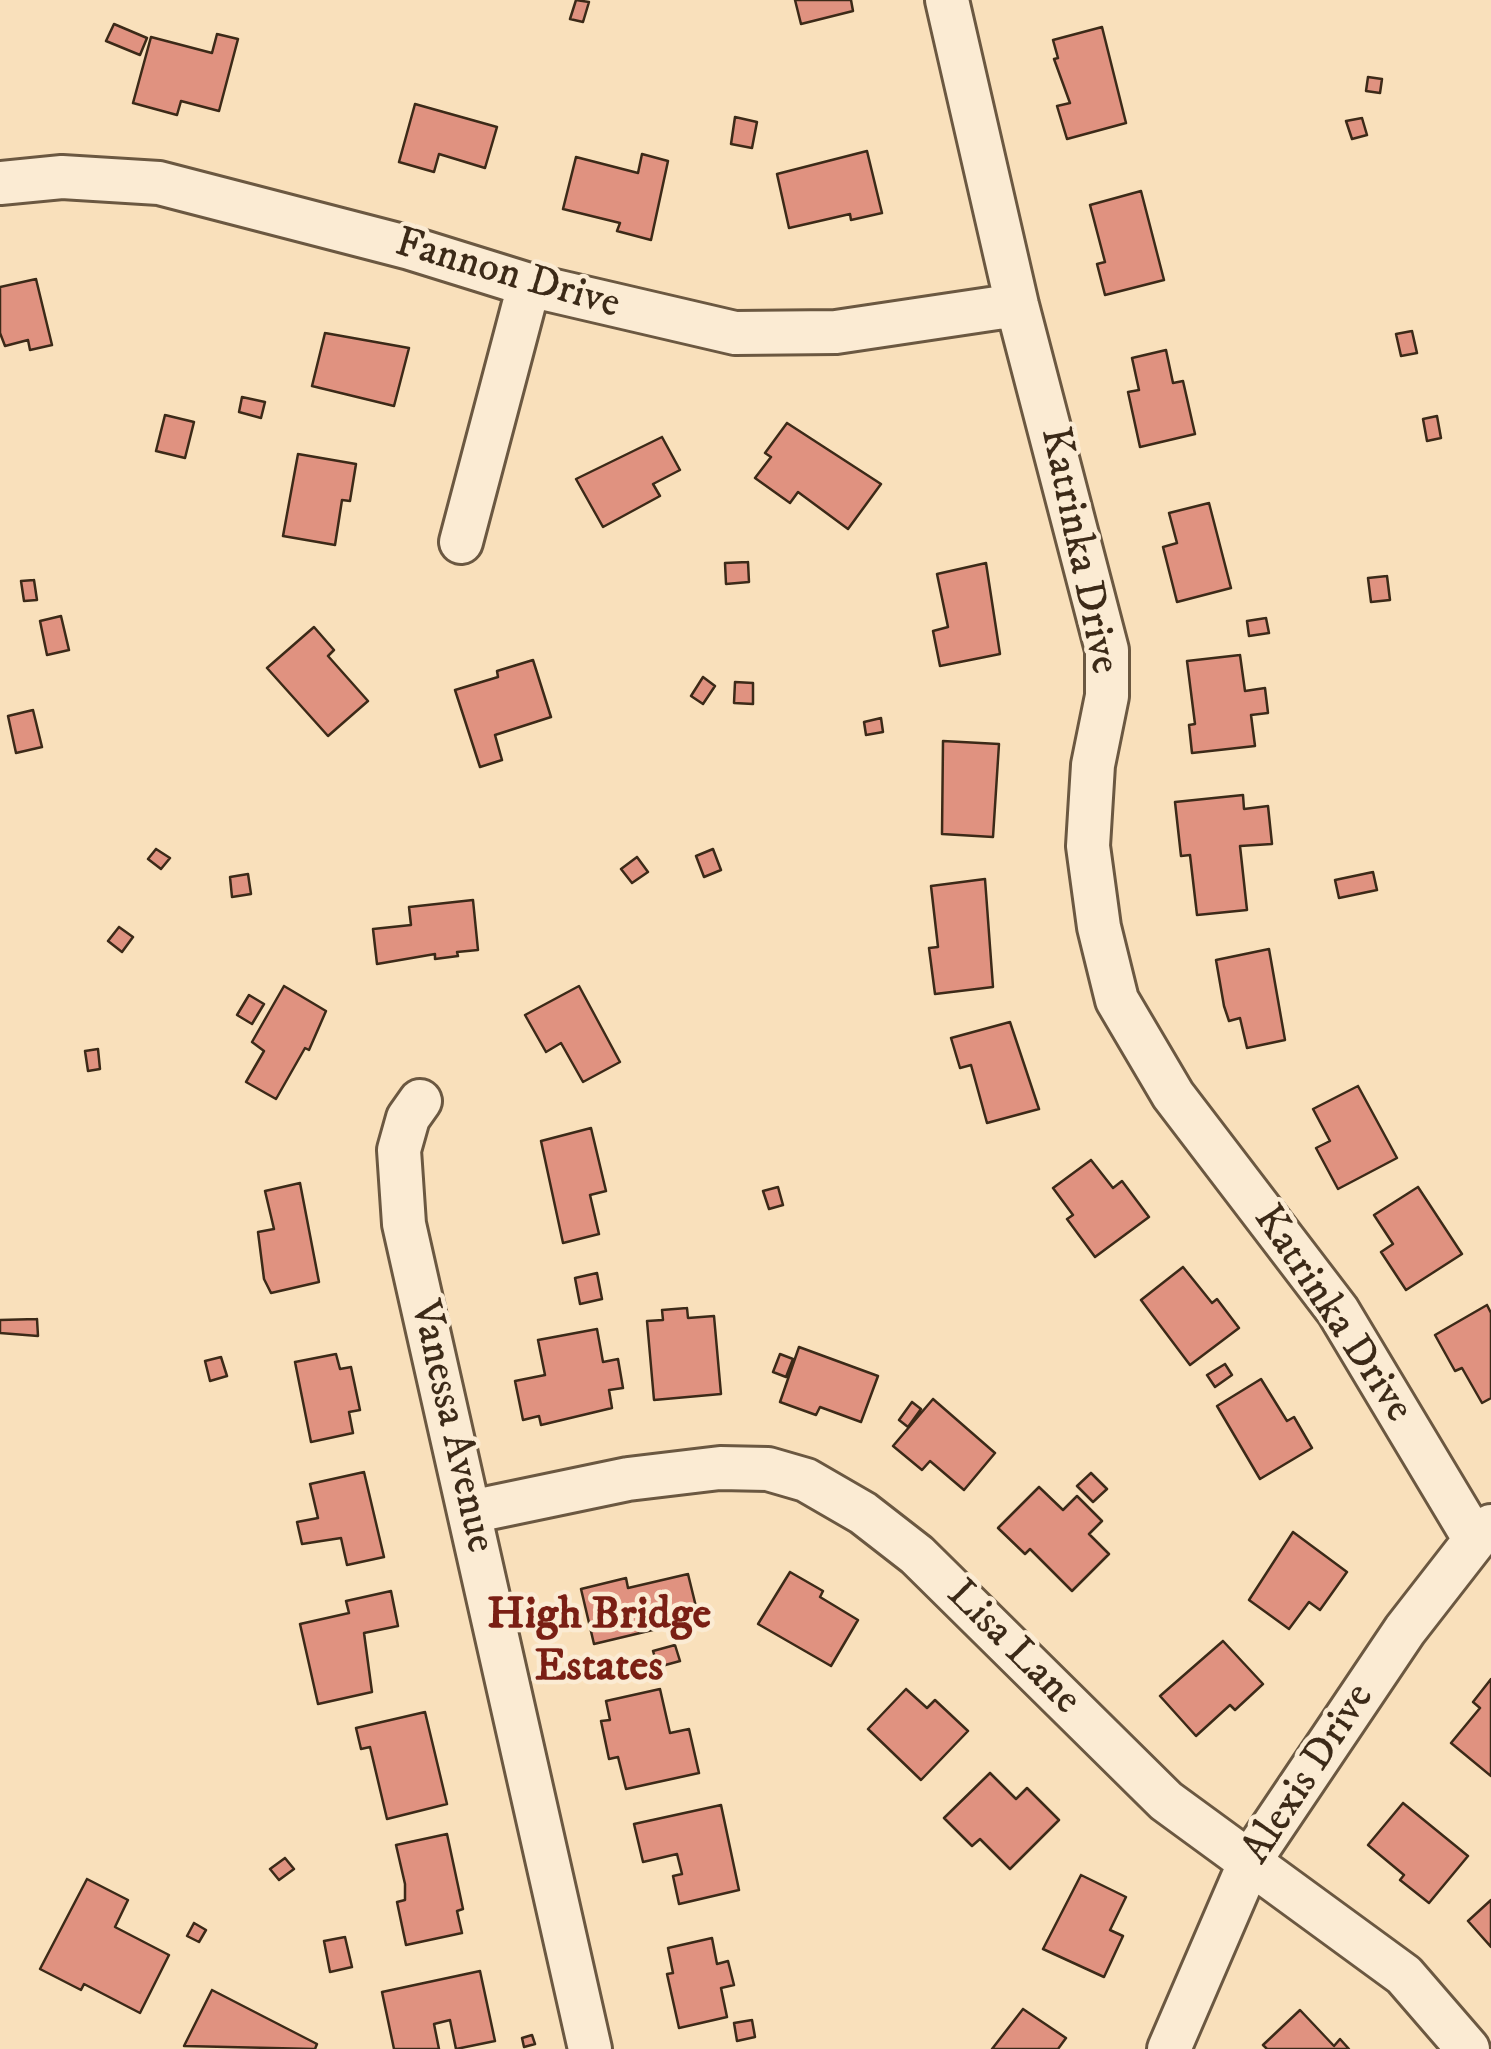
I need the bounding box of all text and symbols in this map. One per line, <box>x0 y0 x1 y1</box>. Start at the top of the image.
street label: Fannon Drive <box>389 220 625 332</box>
street label: Katrinka Drive <box>1026 423 1128 679</box>
street label: Katrinka Drive <box>1240 1197 1422 1433</box>
street label: Vanessa Avenue <box>397 1296 503 1558</box>
street label: Lisa Lane <box>934 1571 1090 1727</box>
district label: High Bridge Estates <box>487 1591 711 1697</box>
street label: Alexis Drive <box>1233 1675 1387 1875</box>

